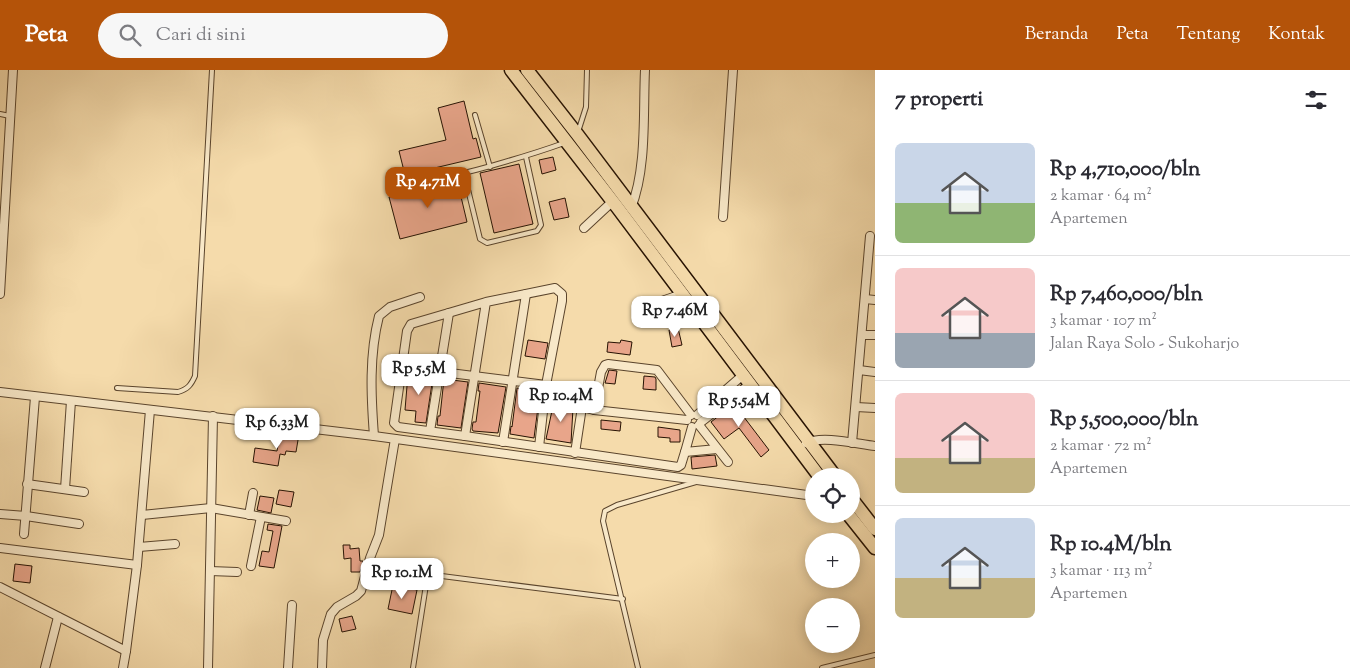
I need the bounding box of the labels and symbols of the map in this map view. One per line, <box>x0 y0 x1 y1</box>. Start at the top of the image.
pin: Rp 4.71M <box>376 166 480 209</box>
pin: Rp 7.46M <box>623 296 727 338</box>
pin: Rp 5.5M <box>373 354 465 396</box>
pin: Rp 10.4M <box>509 380 613 423</box>
pin: Rp 5.54M <box>687 386 791 428</box>
pin: Rp 6.33M <box>225 408 329 450</box>
pin: Rp 10.1M <box>350 558 454 600</box>

